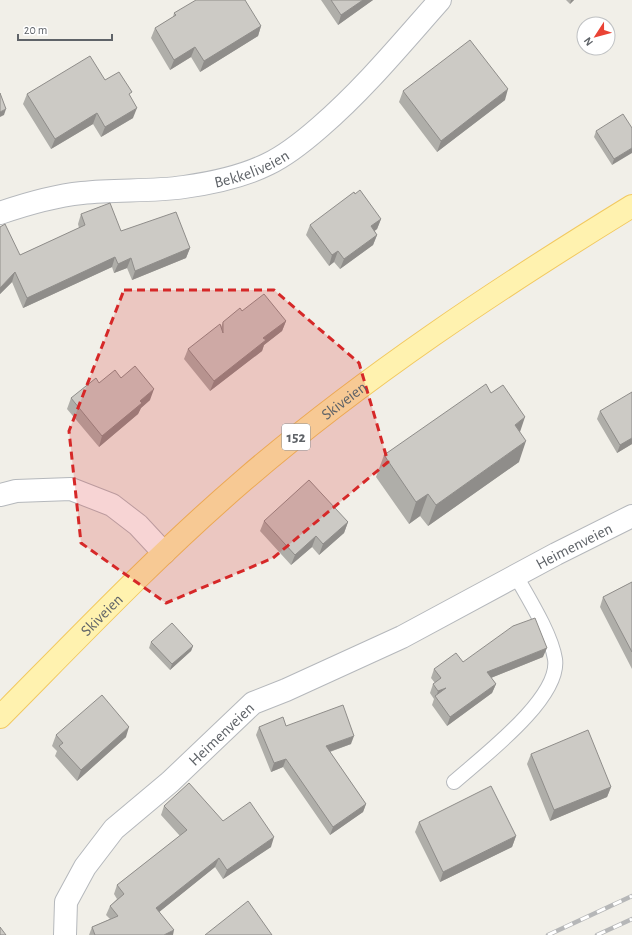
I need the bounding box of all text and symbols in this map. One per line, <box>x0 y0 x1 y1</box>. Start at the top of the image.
scale bar <box>18 16 112 42</box>
north arrow <box>576 16 616 56</box>
text: 20 m <box>24 24 47 36</box>
text: N <box>582 35 595 48</box>
street label: Bekkeliveien <box>213 147 292 191</box>
street label: Skiveien <box>319 379 370 423</box>
road number: 152 <box>282 424 310 450</box>
street label: Heimenveien <box>533 520 615 572</box>
street label: Skiveien <box>78 591 126 639</box>
street label: Heimenveien <box>186 700 257 769</box>

